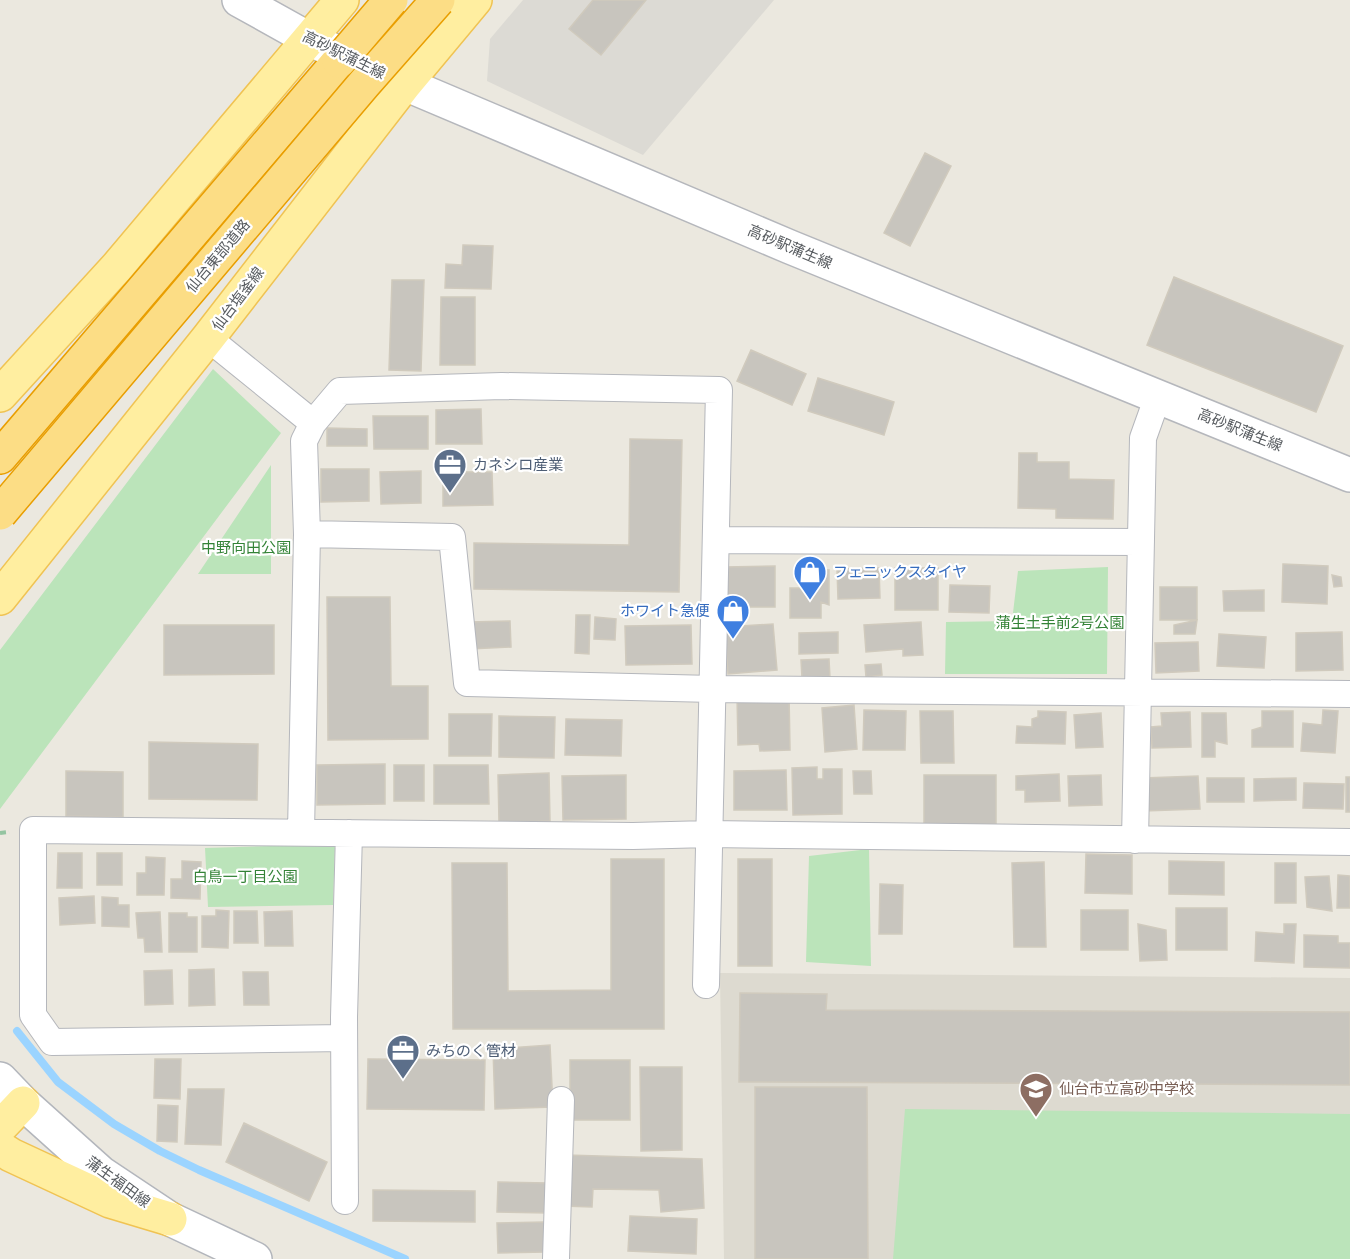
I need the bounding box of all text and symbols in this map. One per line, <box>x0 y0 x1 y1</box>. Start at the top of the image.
street label: 高砂駅蒲生線 <box>299 25 389 84</box>
street label: 仙台東部道路 <box>181 214 255 297</box>
street label: 高砂駅蒲生線 <box>745 219 836 274</box>
street label: 仙台塩釜線 <box>207 262 269 335</box>
street label: 高砂駅蒲生線 <box>1195 403 1286 456</box>
office icon: カネシロ産業 <box>432 447 468 494</box>
place label: カネシロ産業 <box>473 454 563 475</box>
park label: 中野向田公園 <box>201 537 291 558</box>
shop icon: フェニックスタイヤ <box>792 554 828 601</box>
place label: フェニックスタイヤ <box>833 561 967 582</box>
shop icon: ホワイト急便 <box>715 593 751 640</box>
place label: ホワイト急便 <box>620 600 710 621</box>
park label: 蒲生土手前2号公園 <box>996 612 1124 633</box>
park label: 白鳥一丁目公園 <box>192 866 298 887</box>
office icon: みちのく管材 <box>385 1033 421 1080</box>
place label: みちのく管材 <box>426 1040 516 1061</box>
school or university icon: 仙台市立高砂中学校 <box>1018 1071 1054 1118</box>
place label: 仙台市立高砂中学校 <box>1059 1078 1194 1099</box>
street label: 蒲生福田線 <box>82 1151 155 1212</box>

